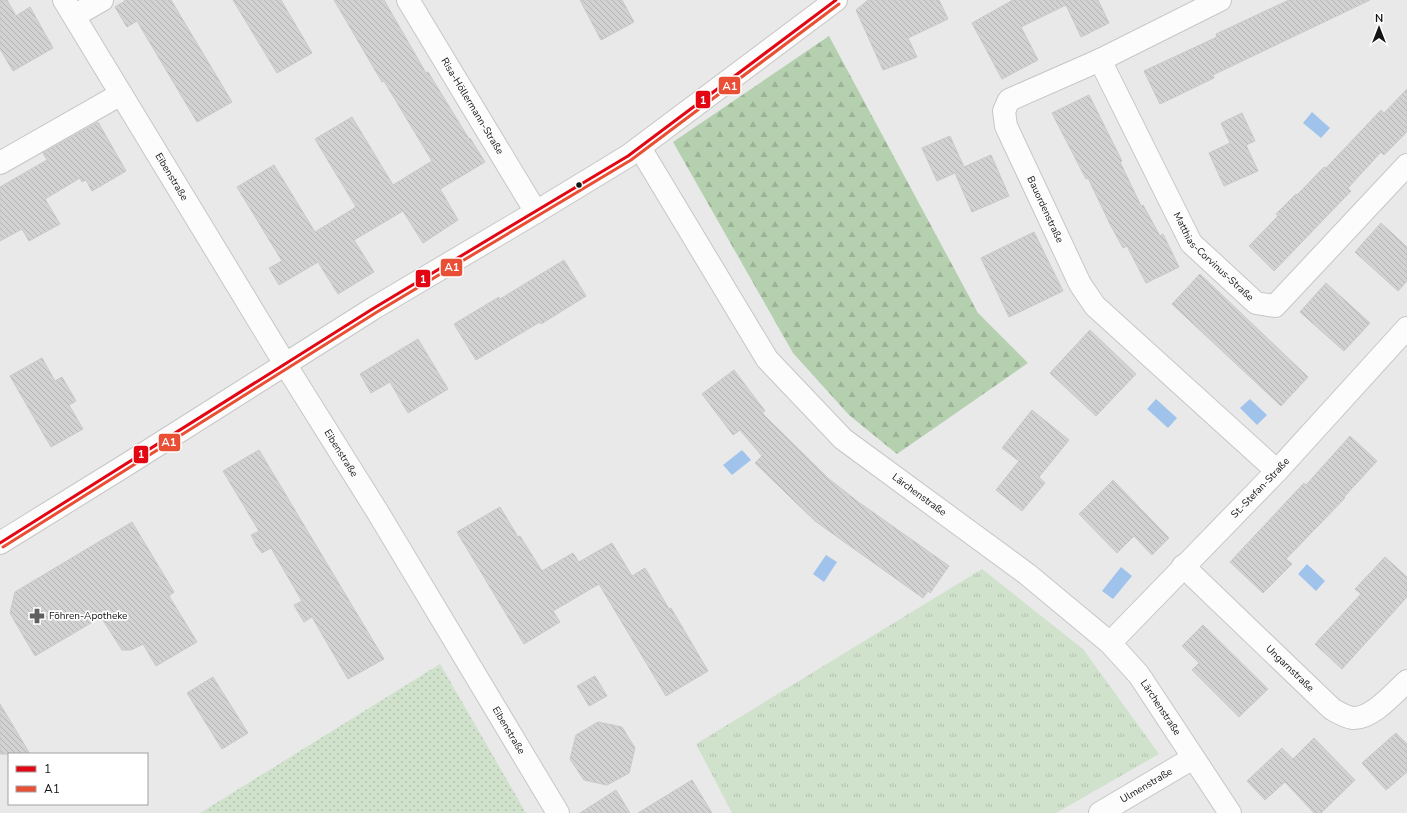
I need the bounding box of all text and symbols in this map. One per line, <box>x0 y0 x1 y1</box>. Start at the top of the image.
north arrow <box>1359 8 1399 48</box>
text: N <box>1375 11 1383 26</box>
street label: Risa-Höllermann-Straße <box>437 55 507 157</box>
line badge: A1 <box>718 76 741 95</box>
text: A1 <box>723 79 737 94</box>
line badge: 1 <box>695 90 711 109</box>
text: 1 <box>700 93 706 108</box>
street label: Eibenstraße <box>152 150 191 203</box>
street label: Bauordenstraße <box>1023 174 1067 245</box>
unlabelled marker <box>574 180 584 190</box>
street label: Matthias-Corvinus-Straße <box>1170 210 1257 304</box>
line badge: A1 <box>440 258 463 277</box>
text: A1 <box>445 260 459 275</box>
line badge: 1 <box>415 269 431 288</box>
text: 1 <box>420 272 426 287</box>
street label: Eibenstraße <box>321 427 361 480</box>
line badge: A1 <box>158 433 181 452</box>
text: A1 <box>162 435 176 450</box>
line badge: 1 <box>133 445 149 464</box>
text: 1 <box>138 447 144 462</box>
street label: St.-Stefan-Straße <box>1228 455 1293 521</box>
street label: Lärchenstraße <box>889 470 949 519</box>
pharmacy icon: Föhren-Apotheke <box>28 607 46 625</box>
place label: Föhren-Apotheke <box>49 609 127 623</box>
street label: Ungarnstraße <box>1263 642 1317 695</box>
street label: Lärchenstraße <box>1137 677 1184 738</box>
street label: Eibenstraße <box>489 704 528 757</box>
legend <box>8 753 148 805</box>
text: 1 <box>44 761 51 777</box>
street label: Ulmenstraße <box>1118 765 1175 806</box>
text: A1 <box>44 781 60 797</box>

